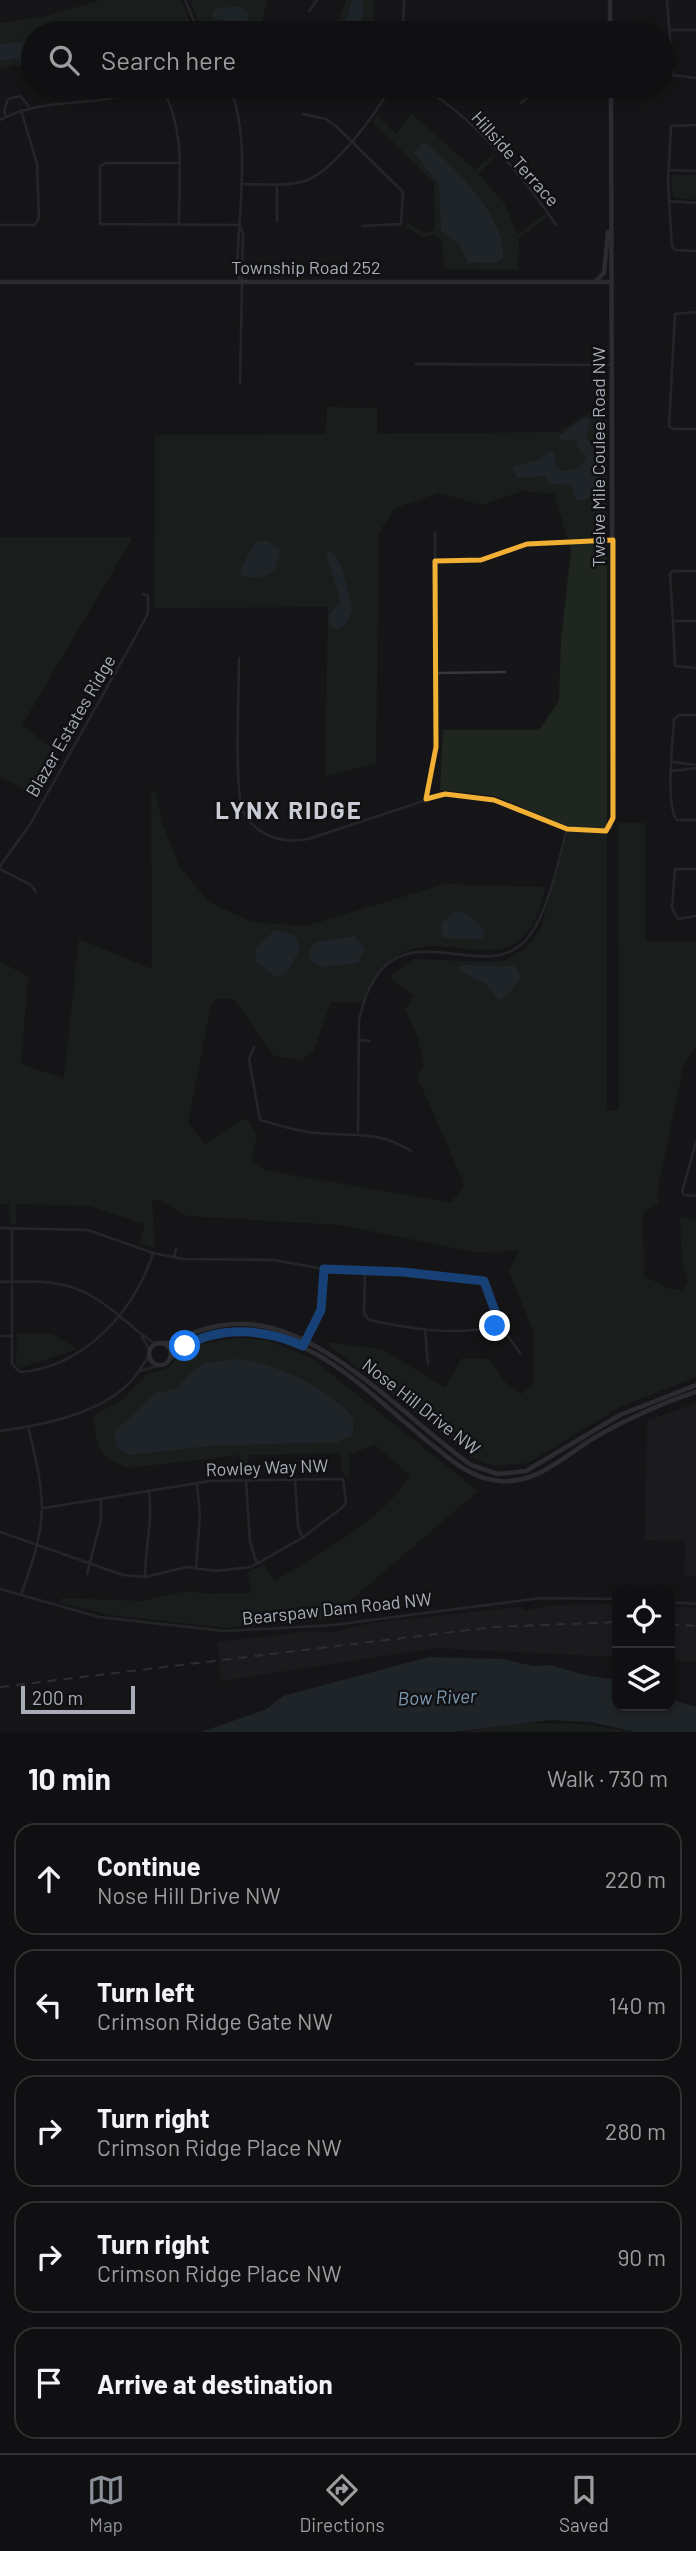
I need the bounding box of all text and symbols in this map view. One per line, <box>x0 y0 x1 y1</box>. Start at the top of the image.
search box <box>21 21 675 98</box>
icon: search <box>45 41 83 79</box>
text: Search here <box>101 44 236 75</box>
street label: Hillside Terrace <box>467 106 564 211</box>
street label: Township Road 252 <box>231 256 381 278</box>
street label: Twelve Mile Coulee Road NW <box>587 346 609 567</box>
street label: Blazer Estates Ridge <box>21 651 120 800</box>
district label: LYNX RIDGE <box>215 795 363 824</box>
route end <box>479 1310 510 1341</box>
route start <box>169 1330 200 1361</box>
street label: Nose Hill Drive NW <box>358 1353 485 1459</box>
street label: Rowley Way NW <box>205 1454 329 1480</box>
map controls <box>612 1585 675 1711</box>
button: locate <box>612 1585 675 1648</box>
street label: Bearspaw Dam Road NW <box>241 1587 433 1629</box>
button: layers <box>612 1648 675 1711</box>
scale bar <box>21 1683 135 1715</box>
water label: Bow River <box>397 1684 478 1709</box>
text: 200 m <box>32 1686 83 1709</box>
text: 10 min <box>28 1760 111 1796</box>
text: Walk · 730 m <box>547 1764 668 1792</box>
text: Continue <box>97 1850 201 1881</box>
icon: ahead <box>30 1860 68 1898</box>
text: 220 m <box>605 1865 666 1893</box>
text: Nose Hill Drive NW <box>97 1881 281 1909</box>
text: Turn left <box>97 1976 195 2007</box>
icon: left <box>30 1986 68 2024</box>
text: 140 m <box>609 1991 666 2019</box>
text: Crimson Ridge Gate NW <box>97 2007 333 2035</box>
text: Turn right <box>97 2102 210 2133</box>
icon: right <box>30 2112 68 2150</box>
text: 280 m <box>605 2117 666 2145</box>
text: Crimson Ridge Place NW <box>97 2133 342 2161</box>
text: Turn right <box>97 2228 210 2259</box>
icon: right <box>30 2238 68 2276</box>
text: 90 m <box>617 2243 666 2271</box>
text: Crimson Ridge Place NW <box>97 2259 342 2287</box>
icon: arrive <box>30 2364 68 2402</box>
text: Arrive at destination <box>97 2368 333 2399</box>
tab: Map <box>87 2471 125 2536</box>
tab: Directions <box>300 2471 385 2536</box>
tab: Saved <box>559 2471 609 2536</box>

